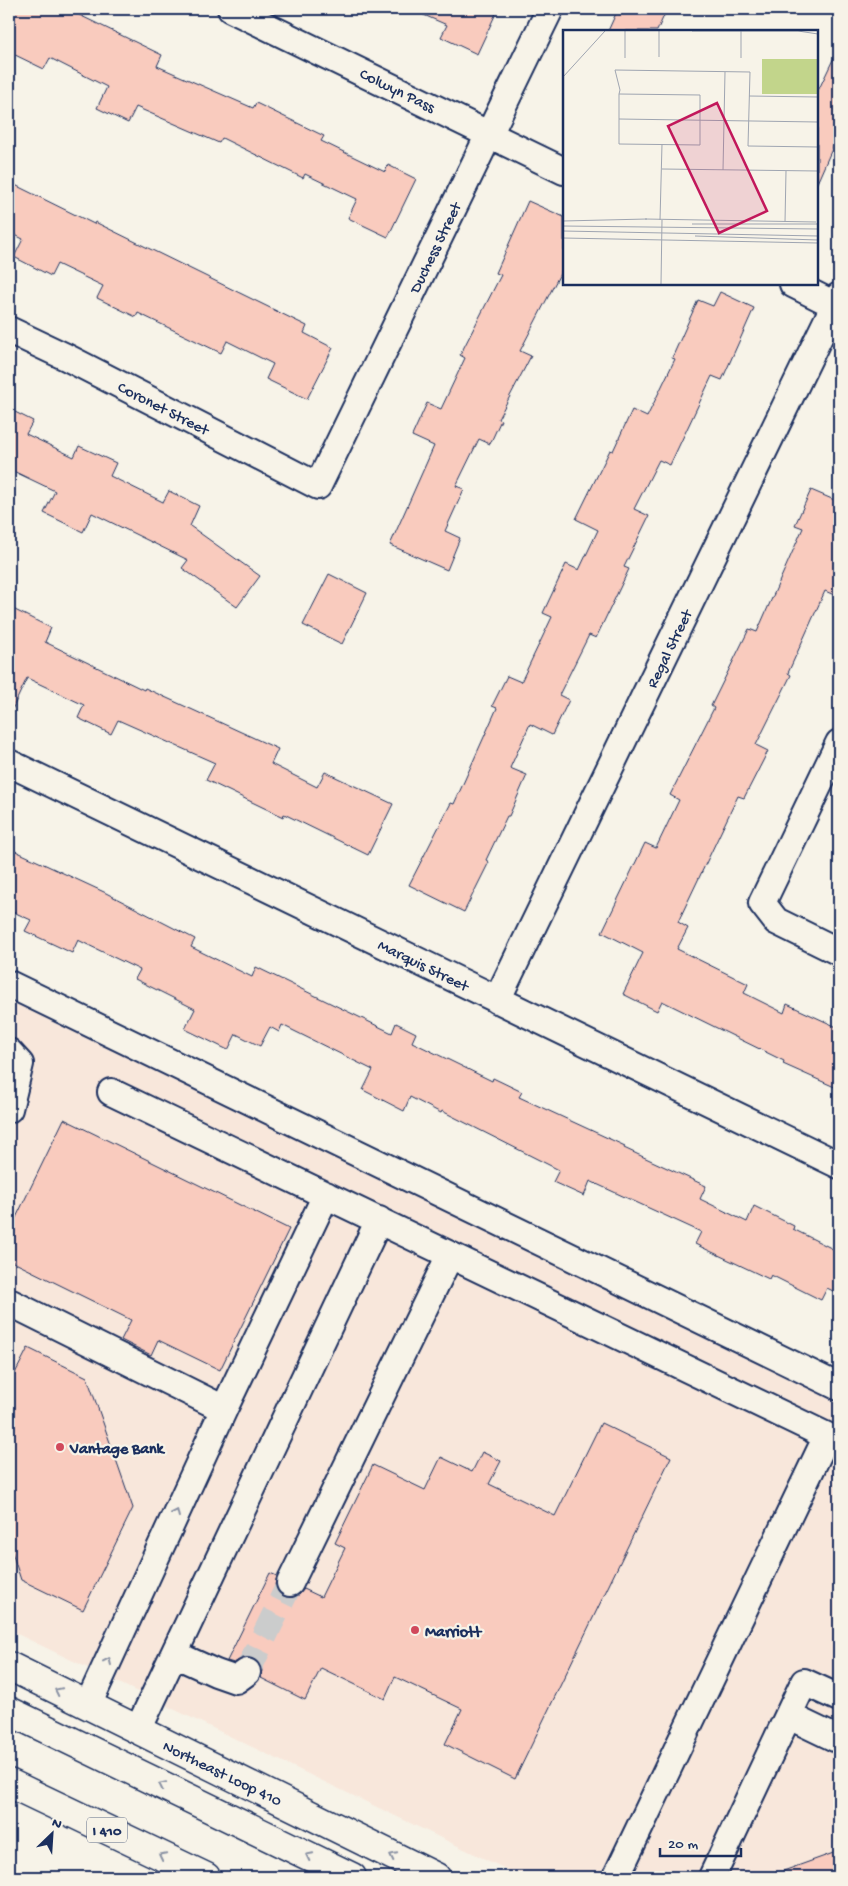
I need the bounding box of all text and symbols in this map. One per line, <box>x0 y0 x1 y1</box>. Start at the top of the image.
inset map <box>563 30 818 285</box>
street label: Colwyn Pass <box>356 66 438 119</box>
street label: Duchess Street <box>407 199 468 298</box>
street label: Coronet Street <box>114 379 212 442</box>
street label: Regal Street <box>644 606 699 692</box>
street label: Marquis Street <box>374 937 472 998</box>
marker: Vantage Bank <box>54 1441 66 1453</box>
place label: Vantage Bank <box>69 1441 166 1460</box>
one-way arrow <box>169 1509 180 1518</box>
marker: Marriott <box>409 1624 421 1636</box>
place label: Marriott <box>425 1624 483 1643</box>
one-way arrow <box>101 1657 112 1666</box>
one-way arrow <box>55 1687 64 1697</box>
street label: Northeast Loop 410 <box>159 1738 284 1812</box>
one-way arrow <box>159 1781 168 1791</box>
north arrow <box>28 1808 78 1858</box>
text: N <box>49 1815 64 1834</box>
road number: I 410 <box>87 1818 127 1842</box>
scale bar <box>660 1826 742 1858</box>
text: 20 m <box>668 1836 698 1854</box>
one-way arrow <box>158 1852 167 1862</box>
one-way arrow <box>305 1852 314 1862</box>
one-way arrow <box>389 1852 398 1862</box>

